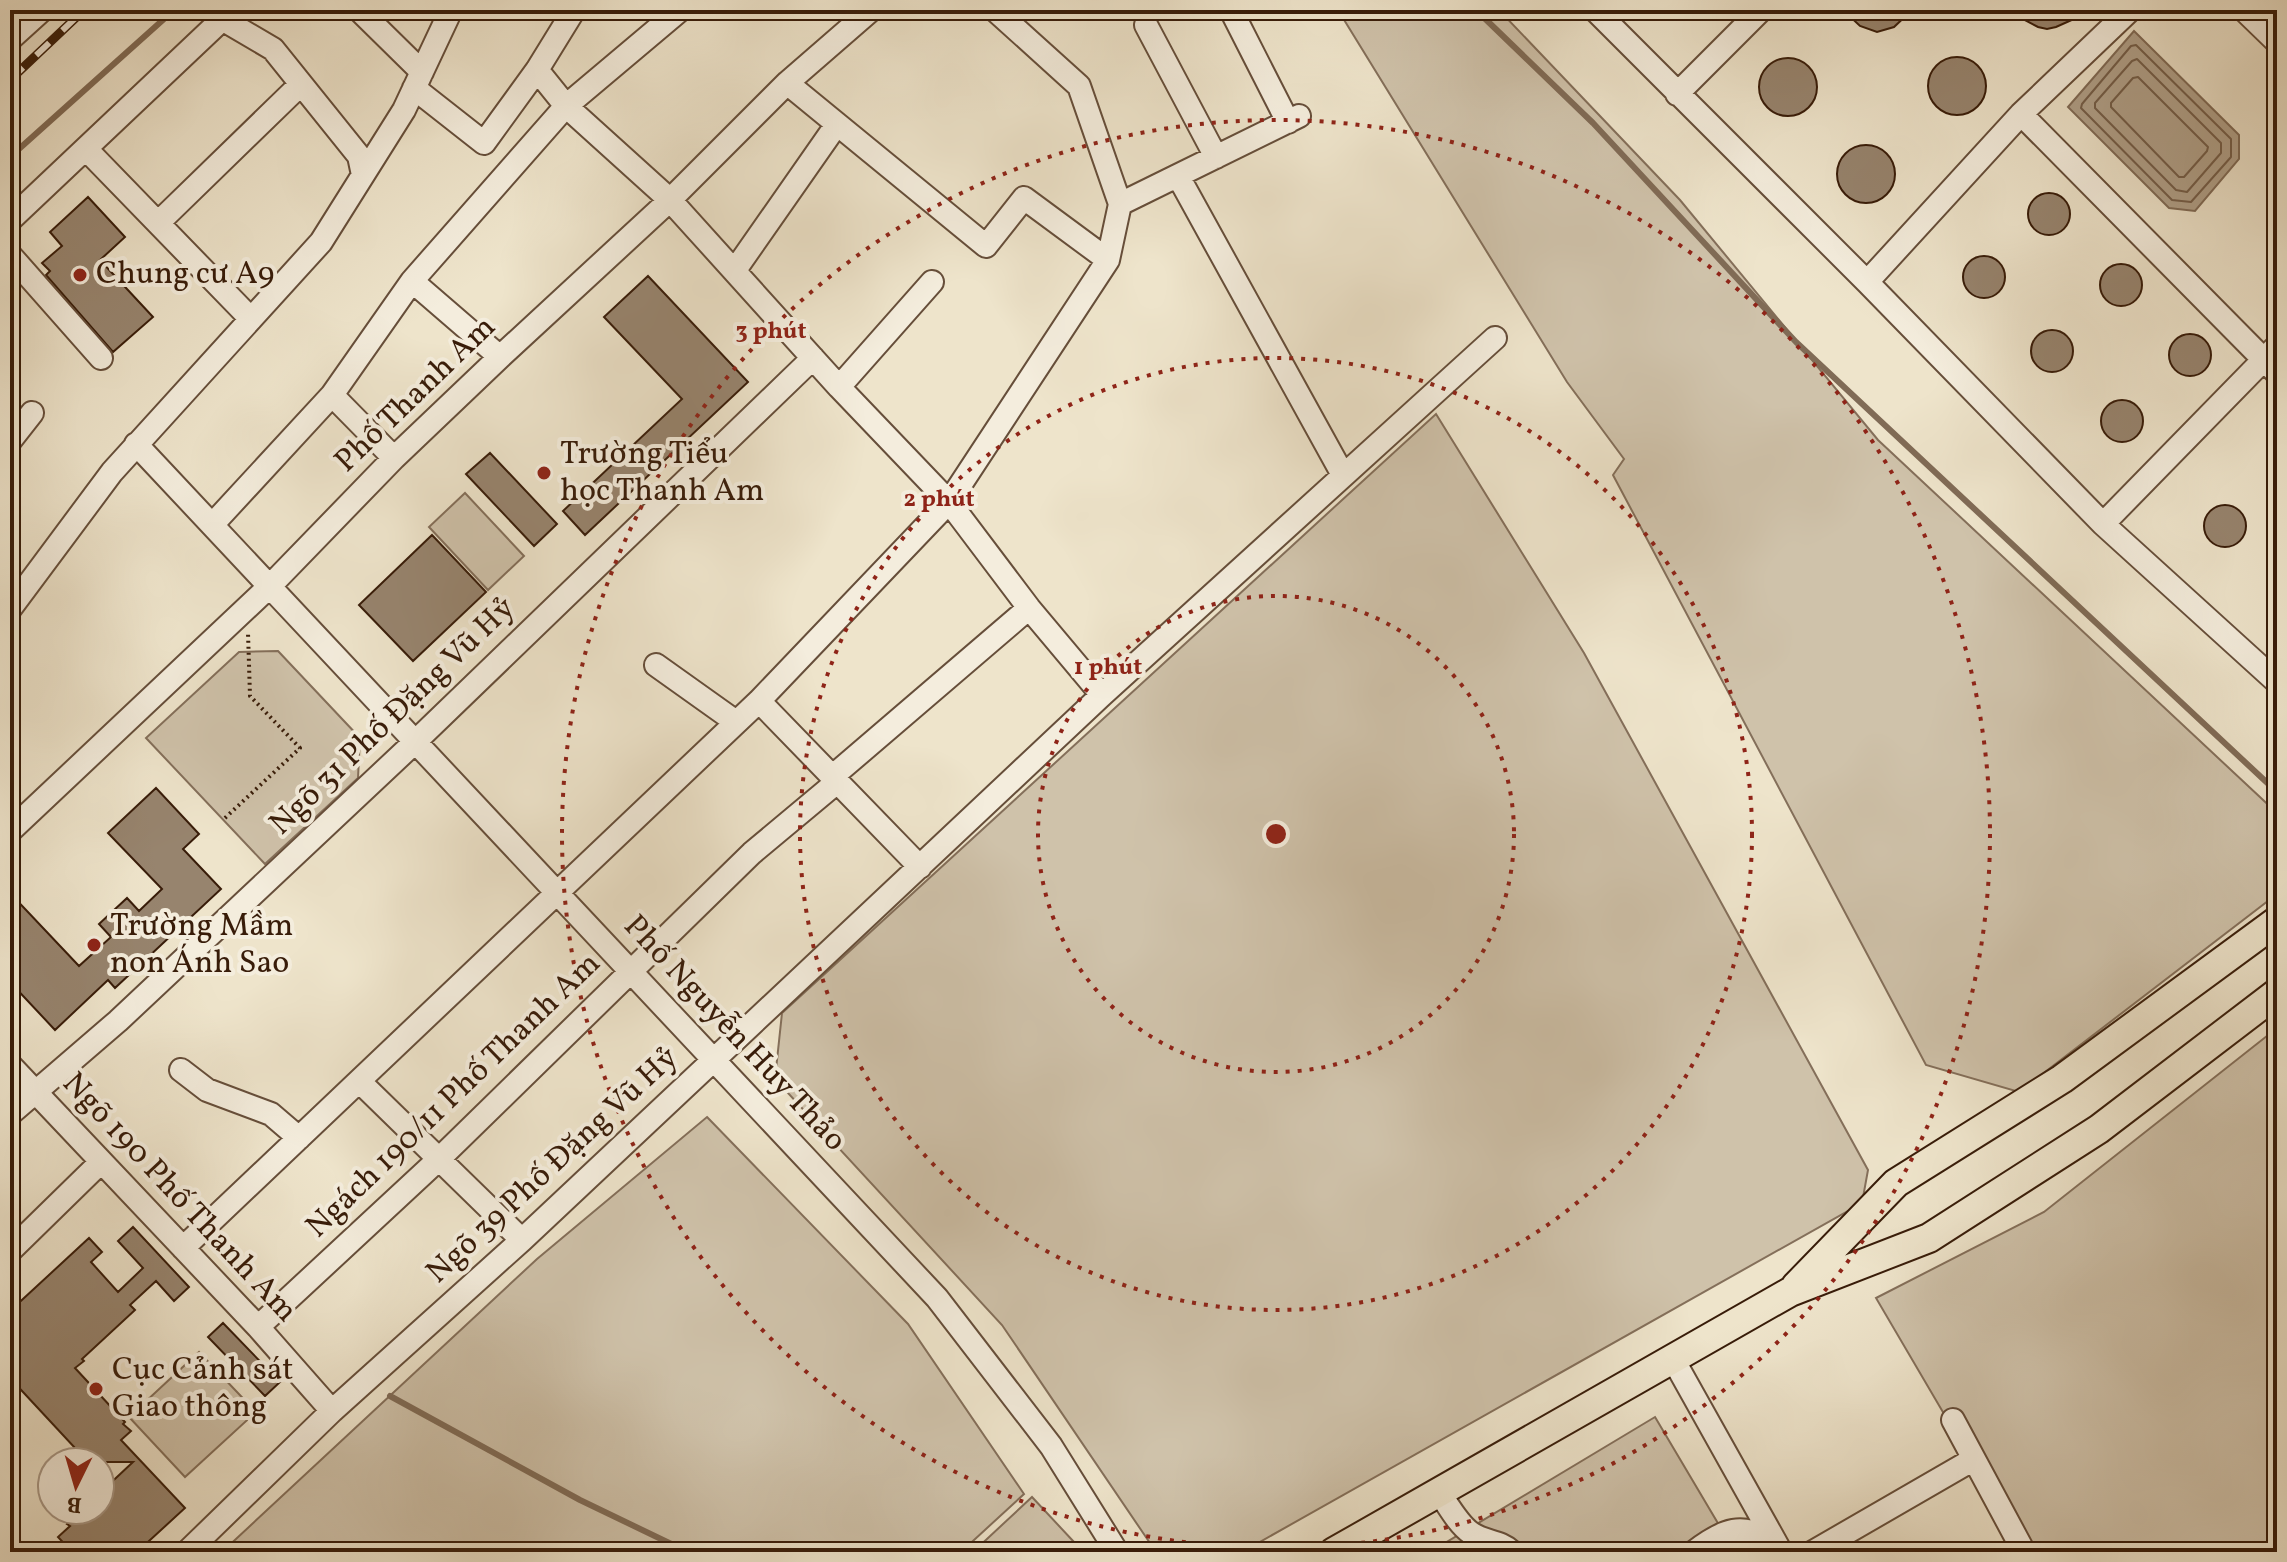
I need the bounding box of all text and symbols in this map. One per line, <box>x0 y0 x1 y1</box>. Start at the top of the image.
place label: Chung cư A9 <box>96 253 274 297</box>
marker: Chung cư A9 <box>71 266 89 284</box>
street label: Phố Thanh Am <box>326 307 506 483</box>
text: 3 phút <box>735 315 807 349</box>
place label: Trường Tiểu học Thanh Am <box>560 433 764 514</box>
marker: Trường Tiểu học Thanh Am <box>535 464 553 482</box>
text: 2 phút <box>903 483 975 517</box>
street label: Ngõ 31 Phố Đặng Vũ Hỷ <box>260 588 526 846</box>
text: 1 phút <box>1074 651 1142 685</box>
centre of rings <box>1262 820 1290 848</box>
place label: Trường Mầm non Ánh Sao <box>110 905 293 986</box>
street label: Phố Nguyễn Huy Thảo <box>613 906 855 1162</box>
marker: Trường Mầm non Ánh Sao <box>85 936 103 954</box>
street label: Ngách 190/11 Phố Thanh Am <box>297 943 611 1249</box>
street label: Ngõ 39 Phố Đặng Vũ Hỷ <box>417 1037 689 1295</box>
street label: Ngõ 190 Phố Thanh Am <box>51 1063 307 1333</box>
place label: Cục Cảnh sát Giao thông <box>112 1349 293 1430</box>
marker: Cục Cảnh sát Giao thông <box>87 1380 105 1398</box>
north arrow <box>36 1446 116 1526</box>
text: B <box>66 1487 83 1520</box>

